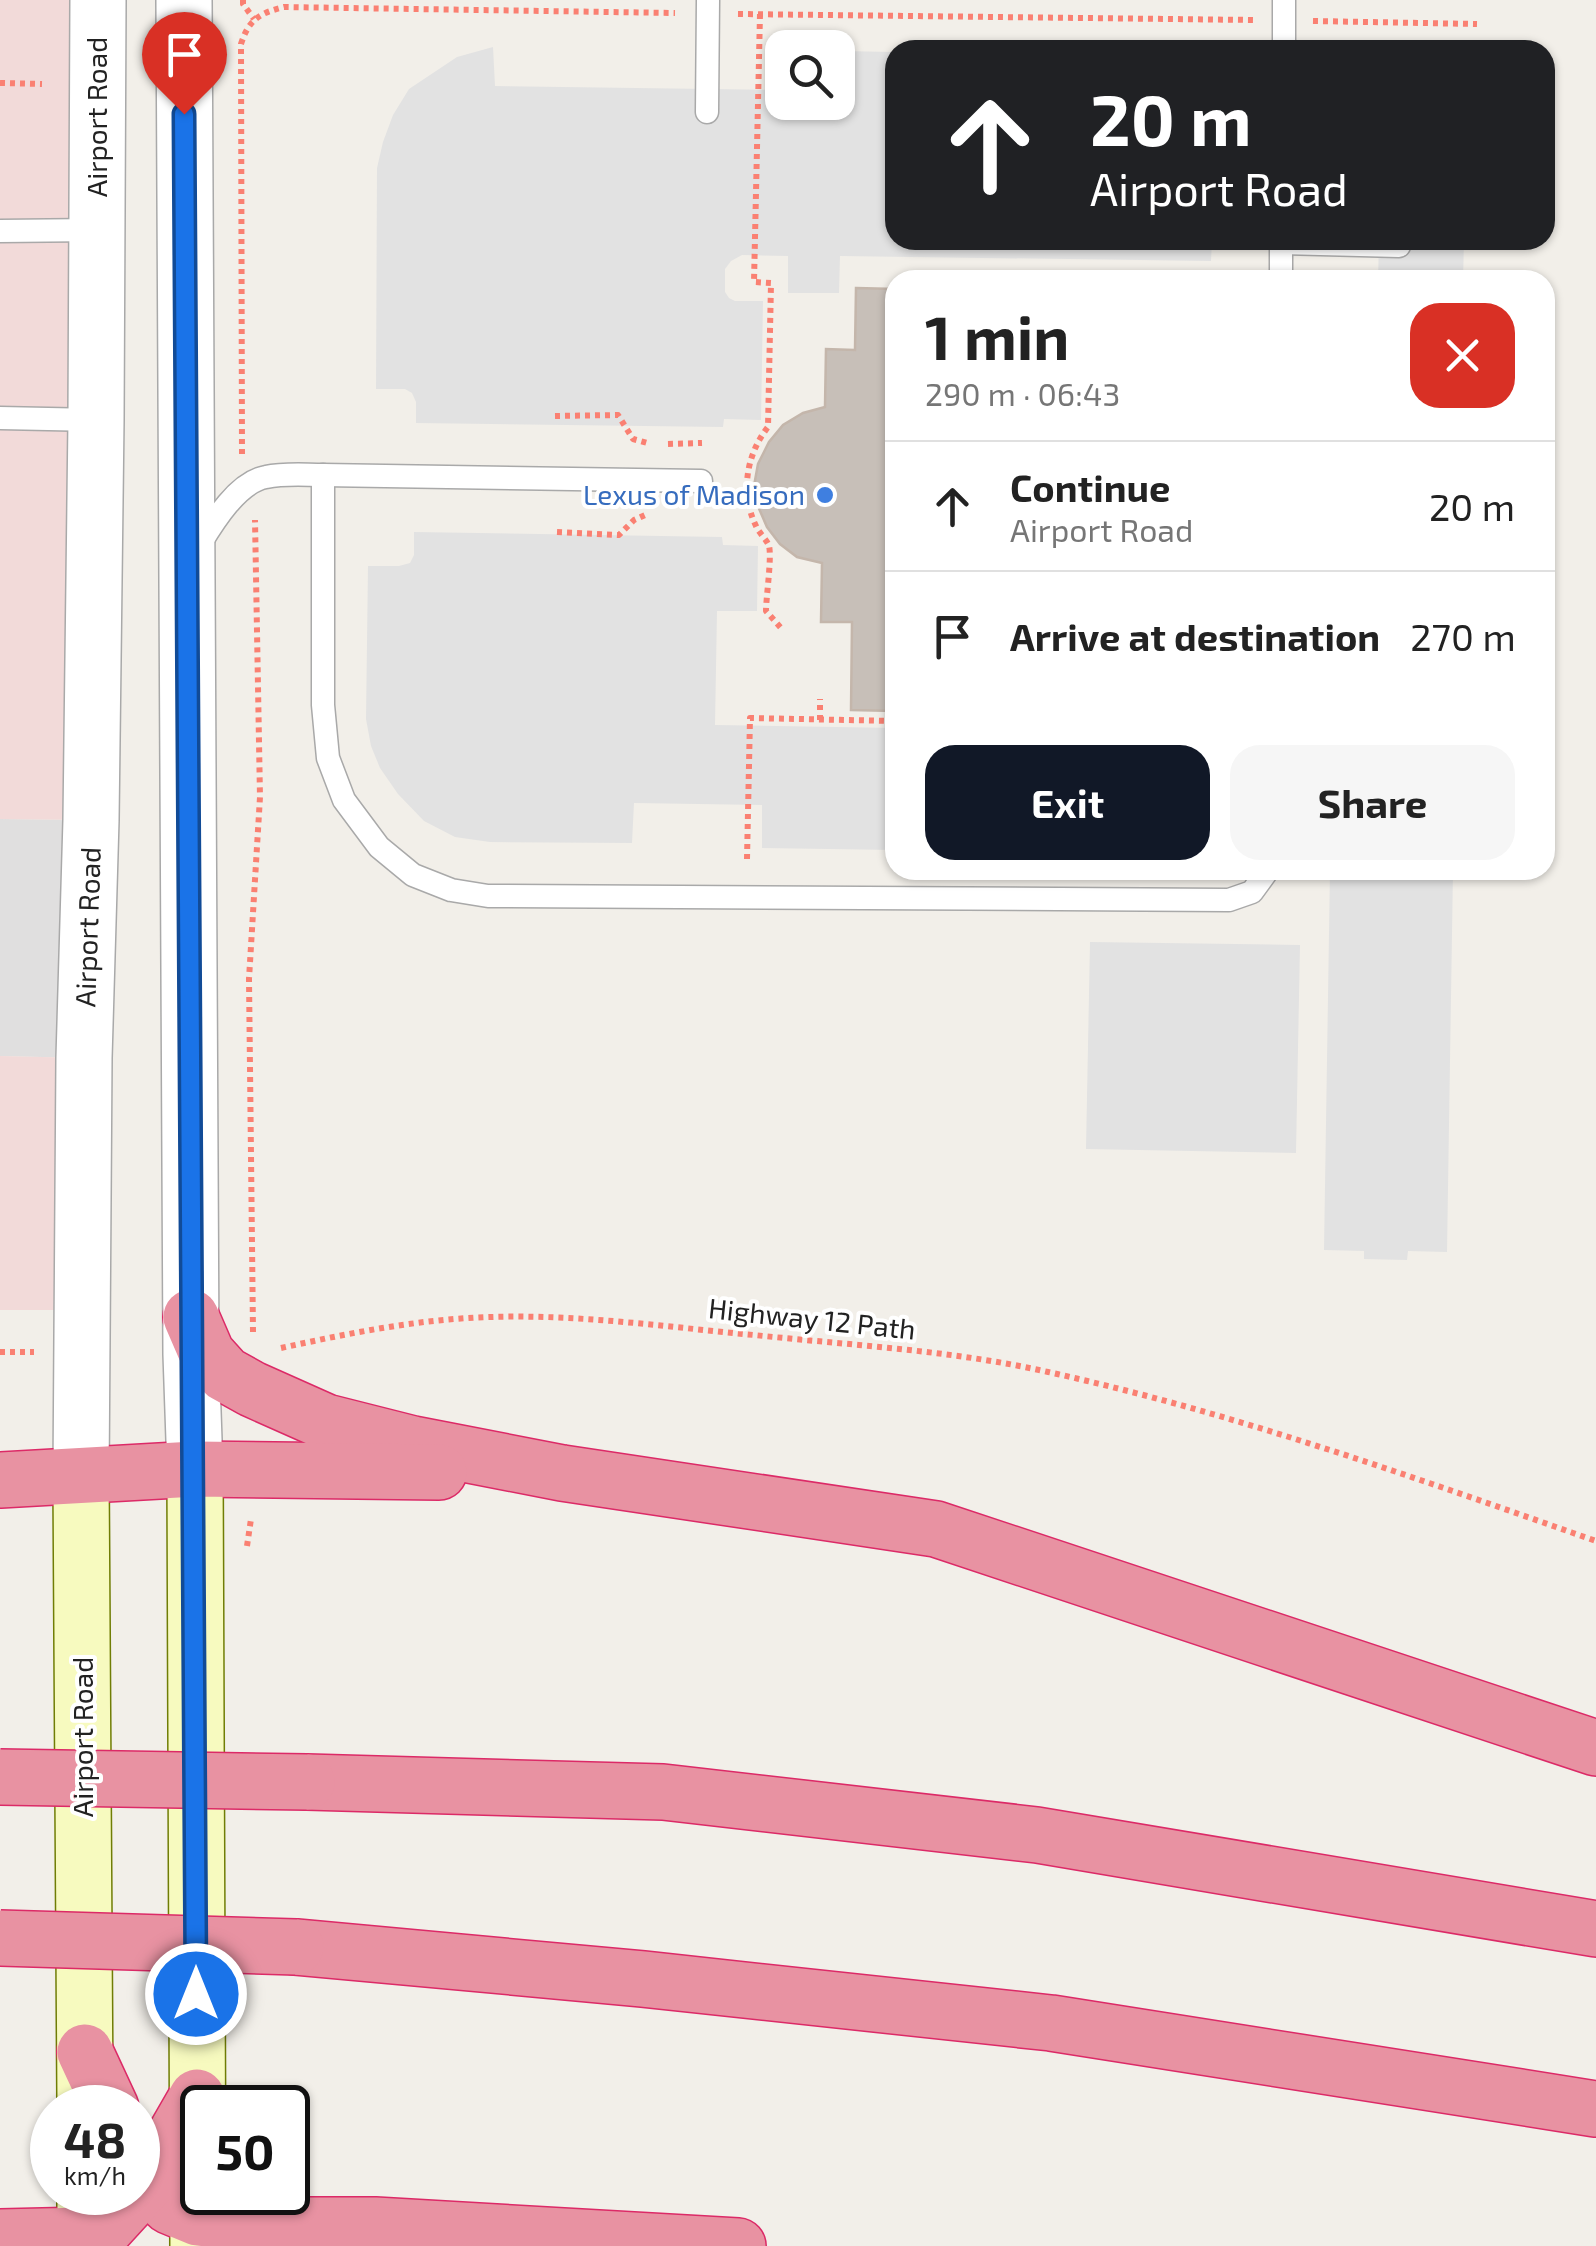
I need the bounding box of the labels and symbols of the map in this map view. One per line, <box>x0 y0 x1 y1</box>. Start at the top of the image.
pin <box>142 12 227 115</box>
street label: Airport Road <box>79 37 113 197</box>
place label: Lexus of Madison <box>583 477 805 511</box>
marker: Lexus of Madison <box>814 484 836 506</box>
street label: Airport Road <box>67 846 107 1008</box>
street label: Highway 12 Path <box>707 1290 917 1346</box>
street label: Airport Road <box>65 1657 99 1817</box>
position arrow <box>144 1942 248 2046</box>
speed limit sign: 50 <box>180 2085 310 2215</box>

